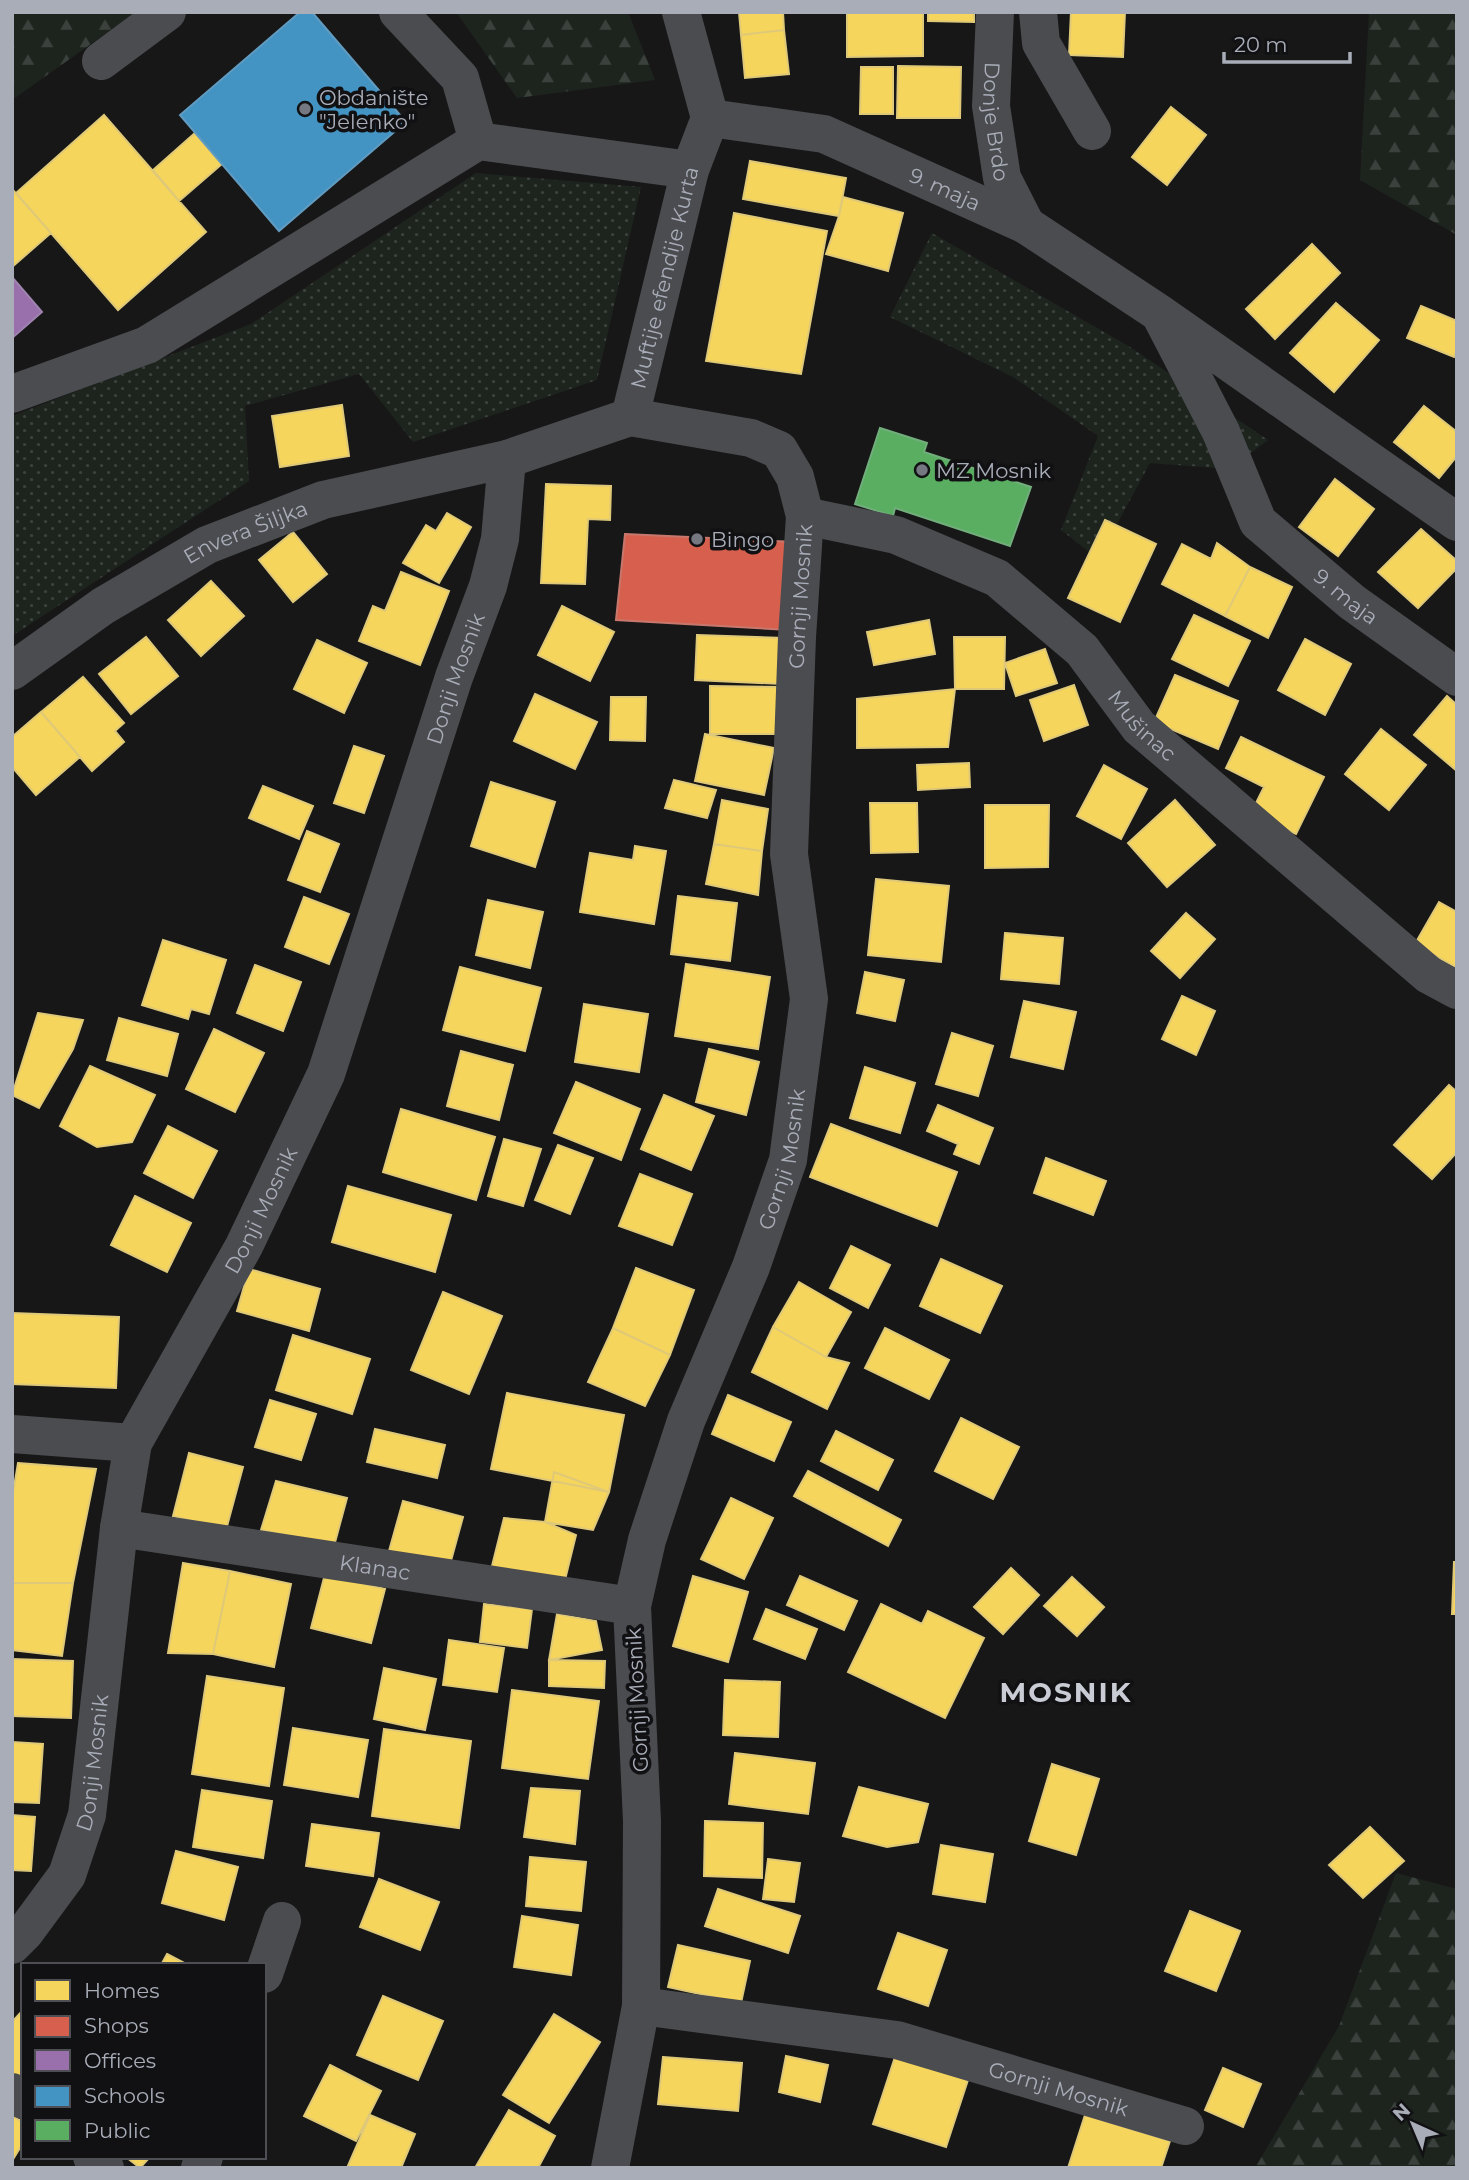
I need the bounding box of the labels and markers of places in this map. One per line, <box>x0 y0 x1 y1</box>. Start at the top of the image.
place label: Obdanište "Jelenko" <box>319 85 428 134</box>
marker: Obdanište "Jelenko" <box>297 101 313 117</box>
place label: MZ Mosnik <box>936 458 1052 483</box>
marker: MZ Mosnik <box>914 462 930 478</box>
place label: Bingo <box>711 527 774 552</box>
marker: Bingo <box>689 531 705 547</box>

